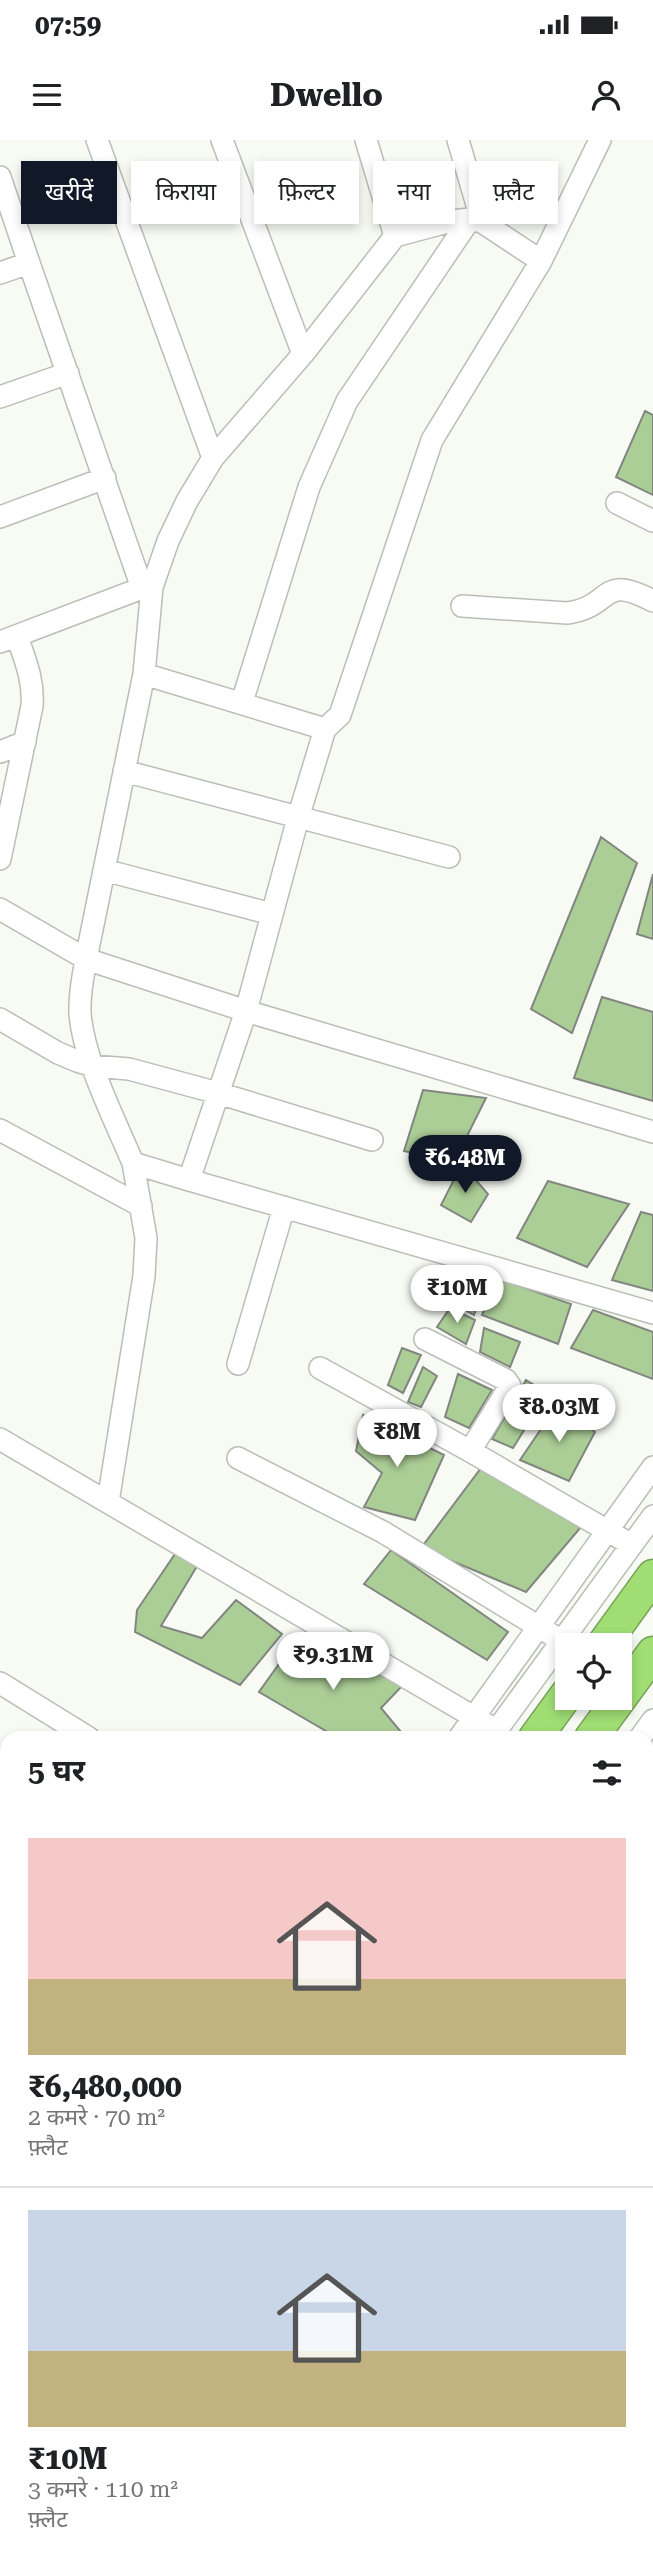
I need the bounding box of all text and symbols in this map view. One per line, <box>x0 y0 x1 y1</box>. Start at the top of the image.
text: 07:59 <box>35 10 101 40</box>
icon: menu <box>28 76 66 114</box>
text: Dwello <box>270 76 383 114</box>
icon: person <box>587 76 625 114</box>
chip: खरीदें <box>21 161 117 224</box>
chip: किराया <box>131 161 240 224</box>
chip: फ़िल्टर <box>254 161 359 224</box>
chip: नया <box>373 161 455 224</box>
chip: फ़्लैट <box>469 161 558 224</box>
pin: ₹6.48M <box>408 1136 522 1195</box>
text: ₹6.48M <box>425 1144 505 1171</box>
pin: ₹10M <box>416 1266 498 1325</box>
text: ₹10M <box>427 1274 487 1301</box>
pin: ₹8.03M <box>502 1384 616 1444</box>
text: ₹8.03M <box>519 1393 599 1420</box>
pin: ₹8M <box>363 1410 431 1469</box>
text: ₹8M <box>373 1418 421 1445</box>
pin: ₹9.31M <box>276 1632 390 1692</box>
map controls <box>555 1633 632 1710</box>
button: locate <box>555 1633 632 1710</box>
text: ₹9.31M <box>293 1641 373 1668</box>
text: 5 घर <box>28 1753 85 1788</box>
icon: filters <box>588 1754 626 1792</box>
icon: home <box>264 1883 390 2009</box>
text: ₹6,480,000 <box>28 2069 182 2104</box>
text: 2 कमरे · 70 m² <box>28 2104 165 2131</box>
text: फ़्लैट <box>28 2134 68 2161</box>
icon: home <box>264 2255 390 2381</box>
text: ₹10M <box>28 2441 107 2476</box>
text: 3 कमरे · 110 m² <box>28 2476 178 2503</box>
text: फ़्लैट <box>28 2506 68 2533</box>

